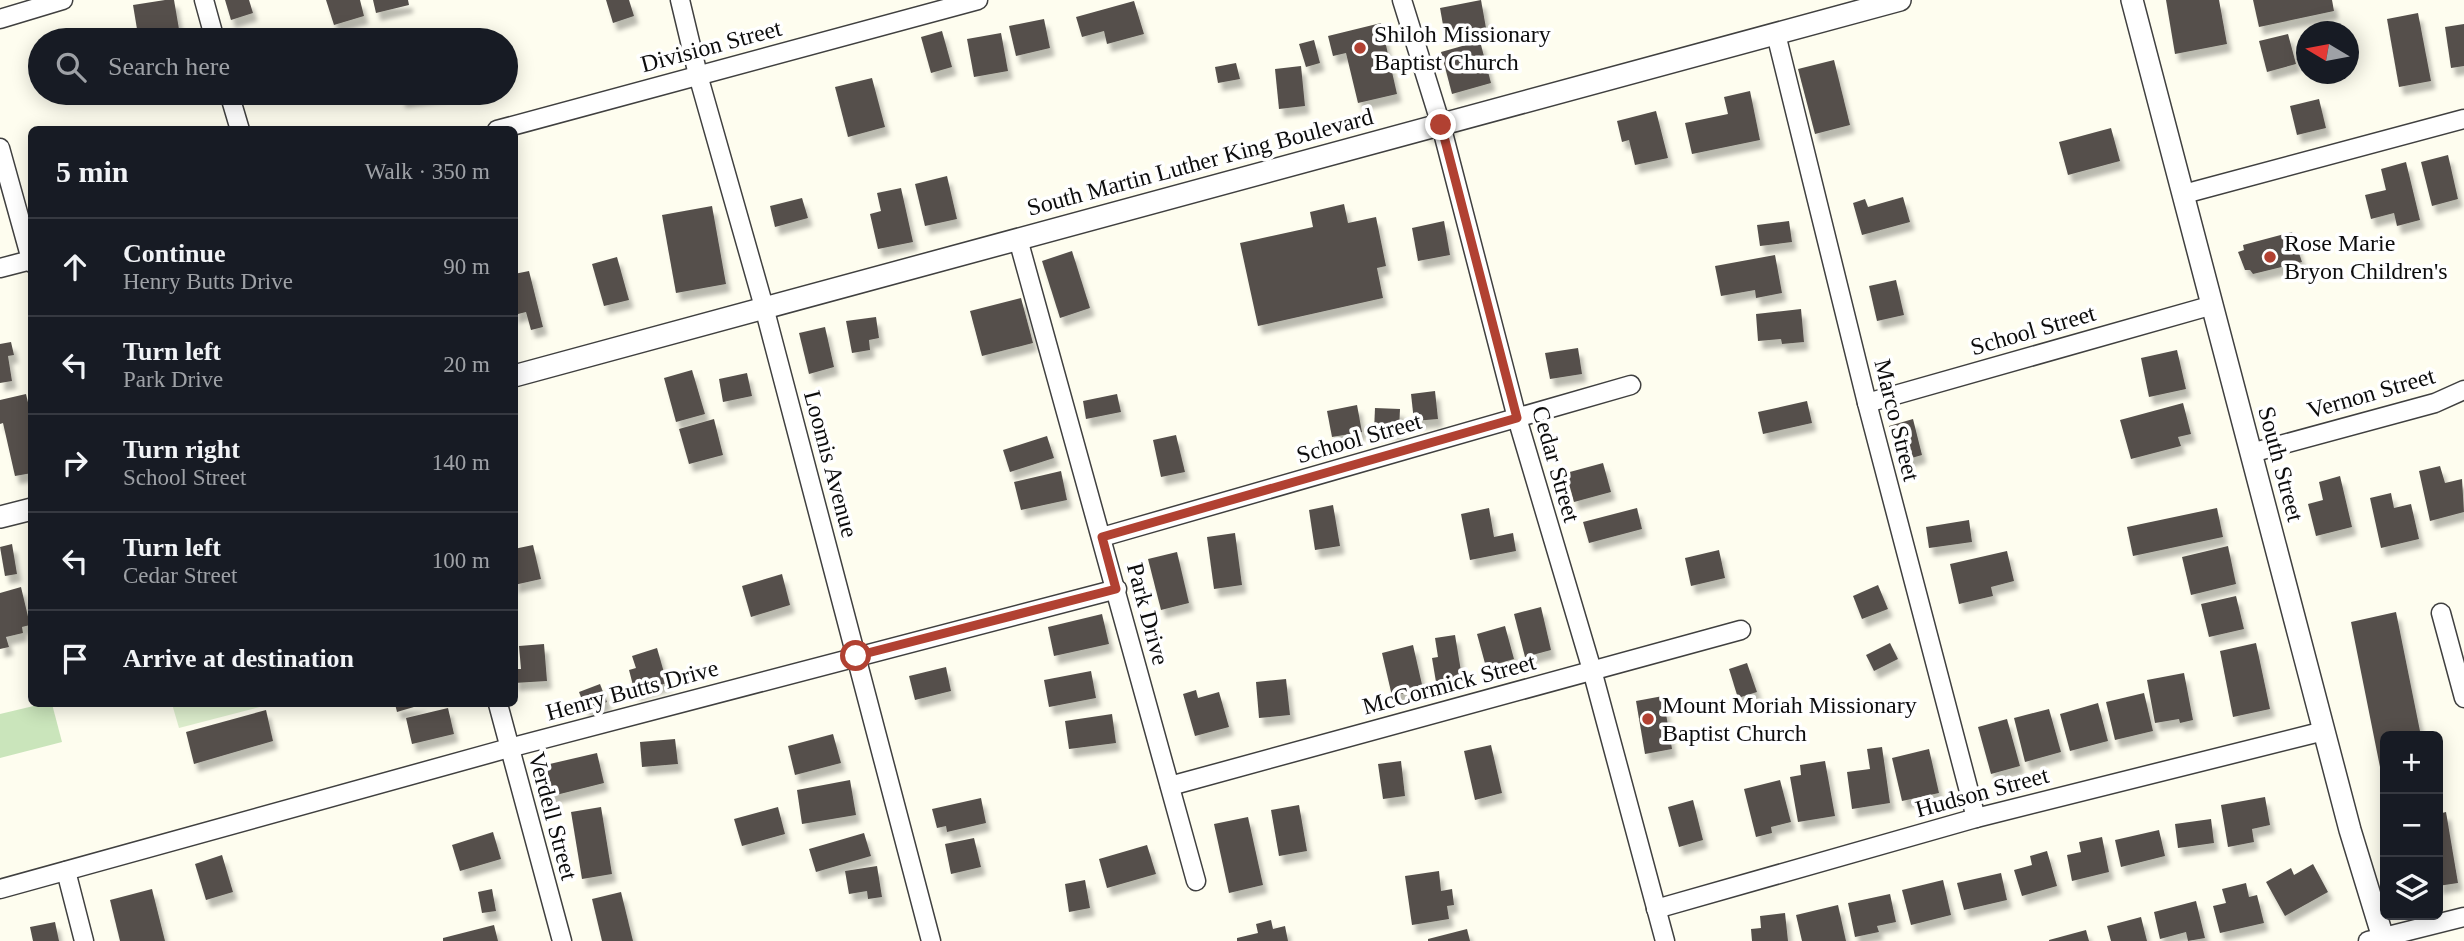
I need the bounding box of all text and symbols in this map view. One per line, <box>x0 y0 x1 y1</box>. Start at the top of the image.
street label: Division Street <box>638 15 785 77</box>
place label: Shiloh Missionary Baptist Church <box>1374 21 1551 75</box>
north arrow <box>2296 21 2359 84</box>
search box <box>28 28 518 105</box>
marker: Shiloh Missionary Baptist Church <box>1352 40 1368 56</box>
icon: search <box>52 48 90 86</box>
text: Search here <box>108 52 230 81</box>
street label: South Martin Luther King Boulevard <box>1024 103 1376 221</box>
route end <box>1425 109 1456 140</box>
text: 5 min <box>56 155 129 188</box>
text: Walk · 350 m <box>365 159 490 184</box>
place label: Rose Marie Bryon Children's <box>2284 230 2448 284</box>
text: Continue <box>123 239 226 268</box>
icon: ahead <box>56 248 94 286</box>
marker: Rose Marie Bryon Children's <box>2262 249 2278 265</box>
text: 90 m <box>443 254 490 279</box>
text: Henry Butts Drive <box>123 269 293 294</box>
street label: School Street <box>1968 300 2099 360</box>
text: Turn left <box>123 337 221 366</box>
icon: left <box>56 346 94 384</box>
text: 20 m <box>443 352 490 377</box>
street label: Marco Street <box>1869 356 1925 484</box>
street label: Vernon Street <box>2304 362 2438 424</box>
text: Park Drive <box>123 367 223 392</box>
street label: Loomis Avenue <box>799 388 863 540</box>
street label: Cedar Street <box>1527 403 1585 525</box>
street label: South Street <box>2253 404 2309 525</box>
street label: School Street <box>1294 408 1425 468</box>
text: Turn right <box>123 435 240 464</box>
icon: right <box>56 444 94 482</box>
text: 140 m <box>432 450 490 475</box>
text: School Street <box>123 465 246 490</box>
text: Turn left <box>123 533 221 562</box>
icon: left <box>56 542 94 580</box>
text: 100 m <box>432 548 490 573</box>
street label: Park Drive <box>1122 560 1174 668</box>
text: Cedar Street <box>123 563 237 588</box>
icon: arrive <box>56 640 94 678</box>
route start <box>840 640 871 671</box>
text: Arrive at destination <box>123 644 354 673</box>
street label: McCormick Street <box>1360 648 1539 720</box>
street label: Henry Butts Drive <box>543 654 721 726</box>
place label: Mount Moriah Missionary Baptist Church <box>1662 692 1917 746</box>
marker: Mount Moriah Missionary Baptist Church <box>1640 711 1656 727</box>
map controls <box>2380 731 2443 920</box>
button: + <box>2380 731 2443 794</box>
street label: Verdell Street <box>523 749 583 883</box>
street label: Hudson Street <box>1913 762 2052 822</box>
button: − <box>2380 794 2443 857</box>
button: layers <box>2380 857 2443 920</box>

